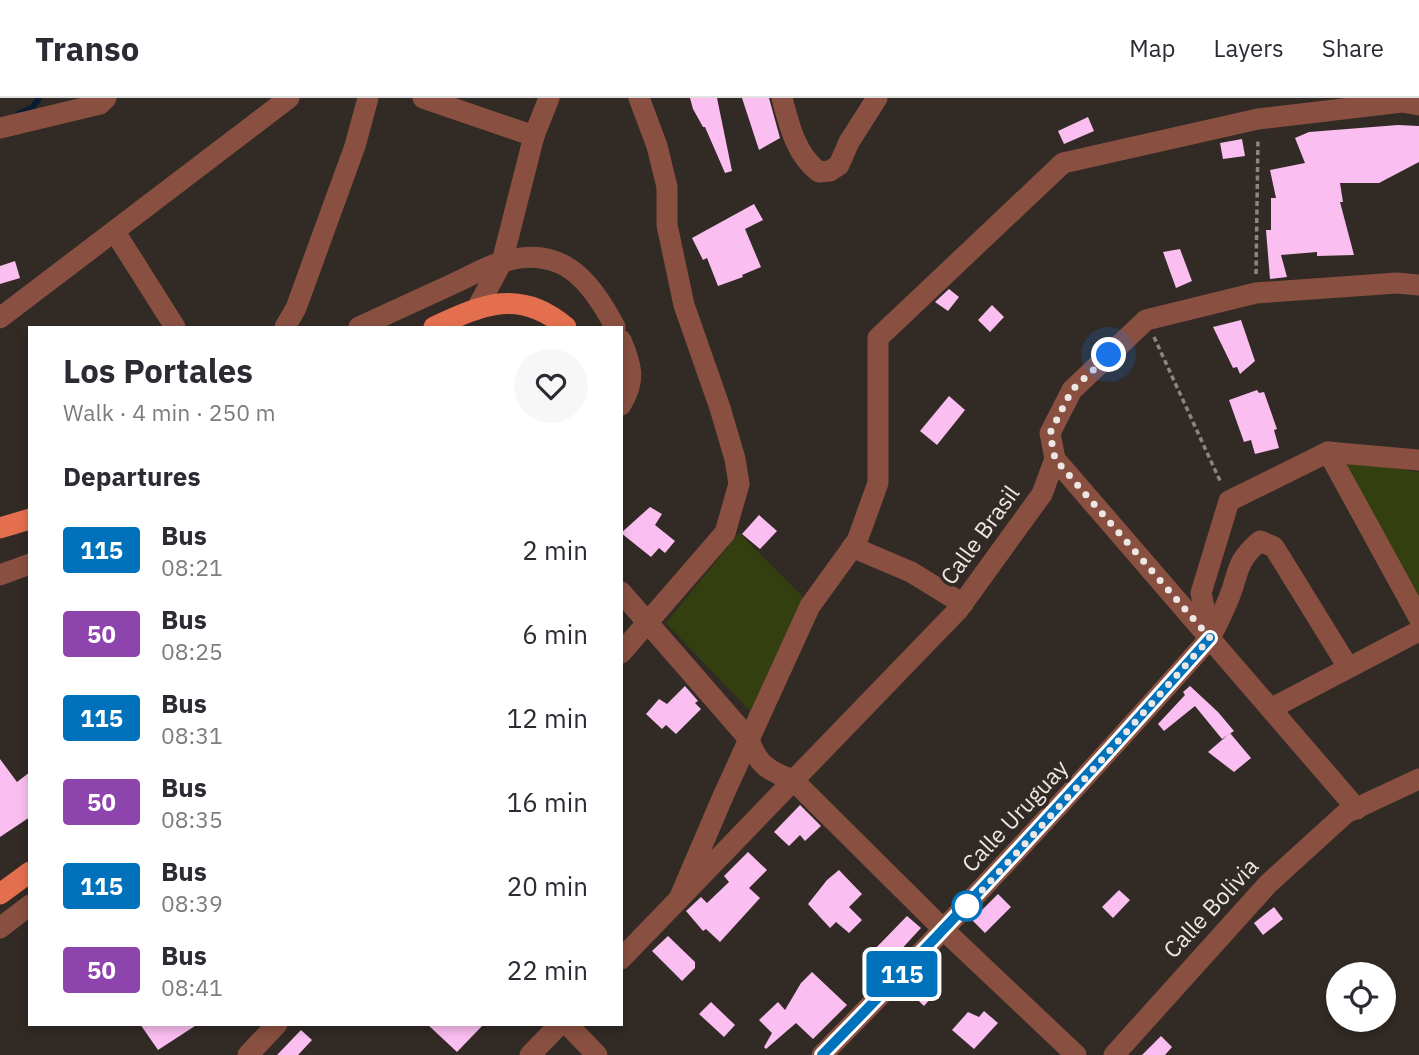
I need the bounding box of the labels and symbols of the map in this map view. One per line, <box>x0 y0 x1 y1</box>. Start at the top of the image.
your location <box>1091 337 1126 372</box>
street label: Calle Brasil <box>933 479 1025 590</box>
street label: Calle Uruguay <box>955 752 1074 878</box>
street label: Calle Bolivia <box>1156 851 1264 964</box>
unlabelled marker <box>952 891 982 921</box>
line badge: 115 <box>862 951 942 997</box>

